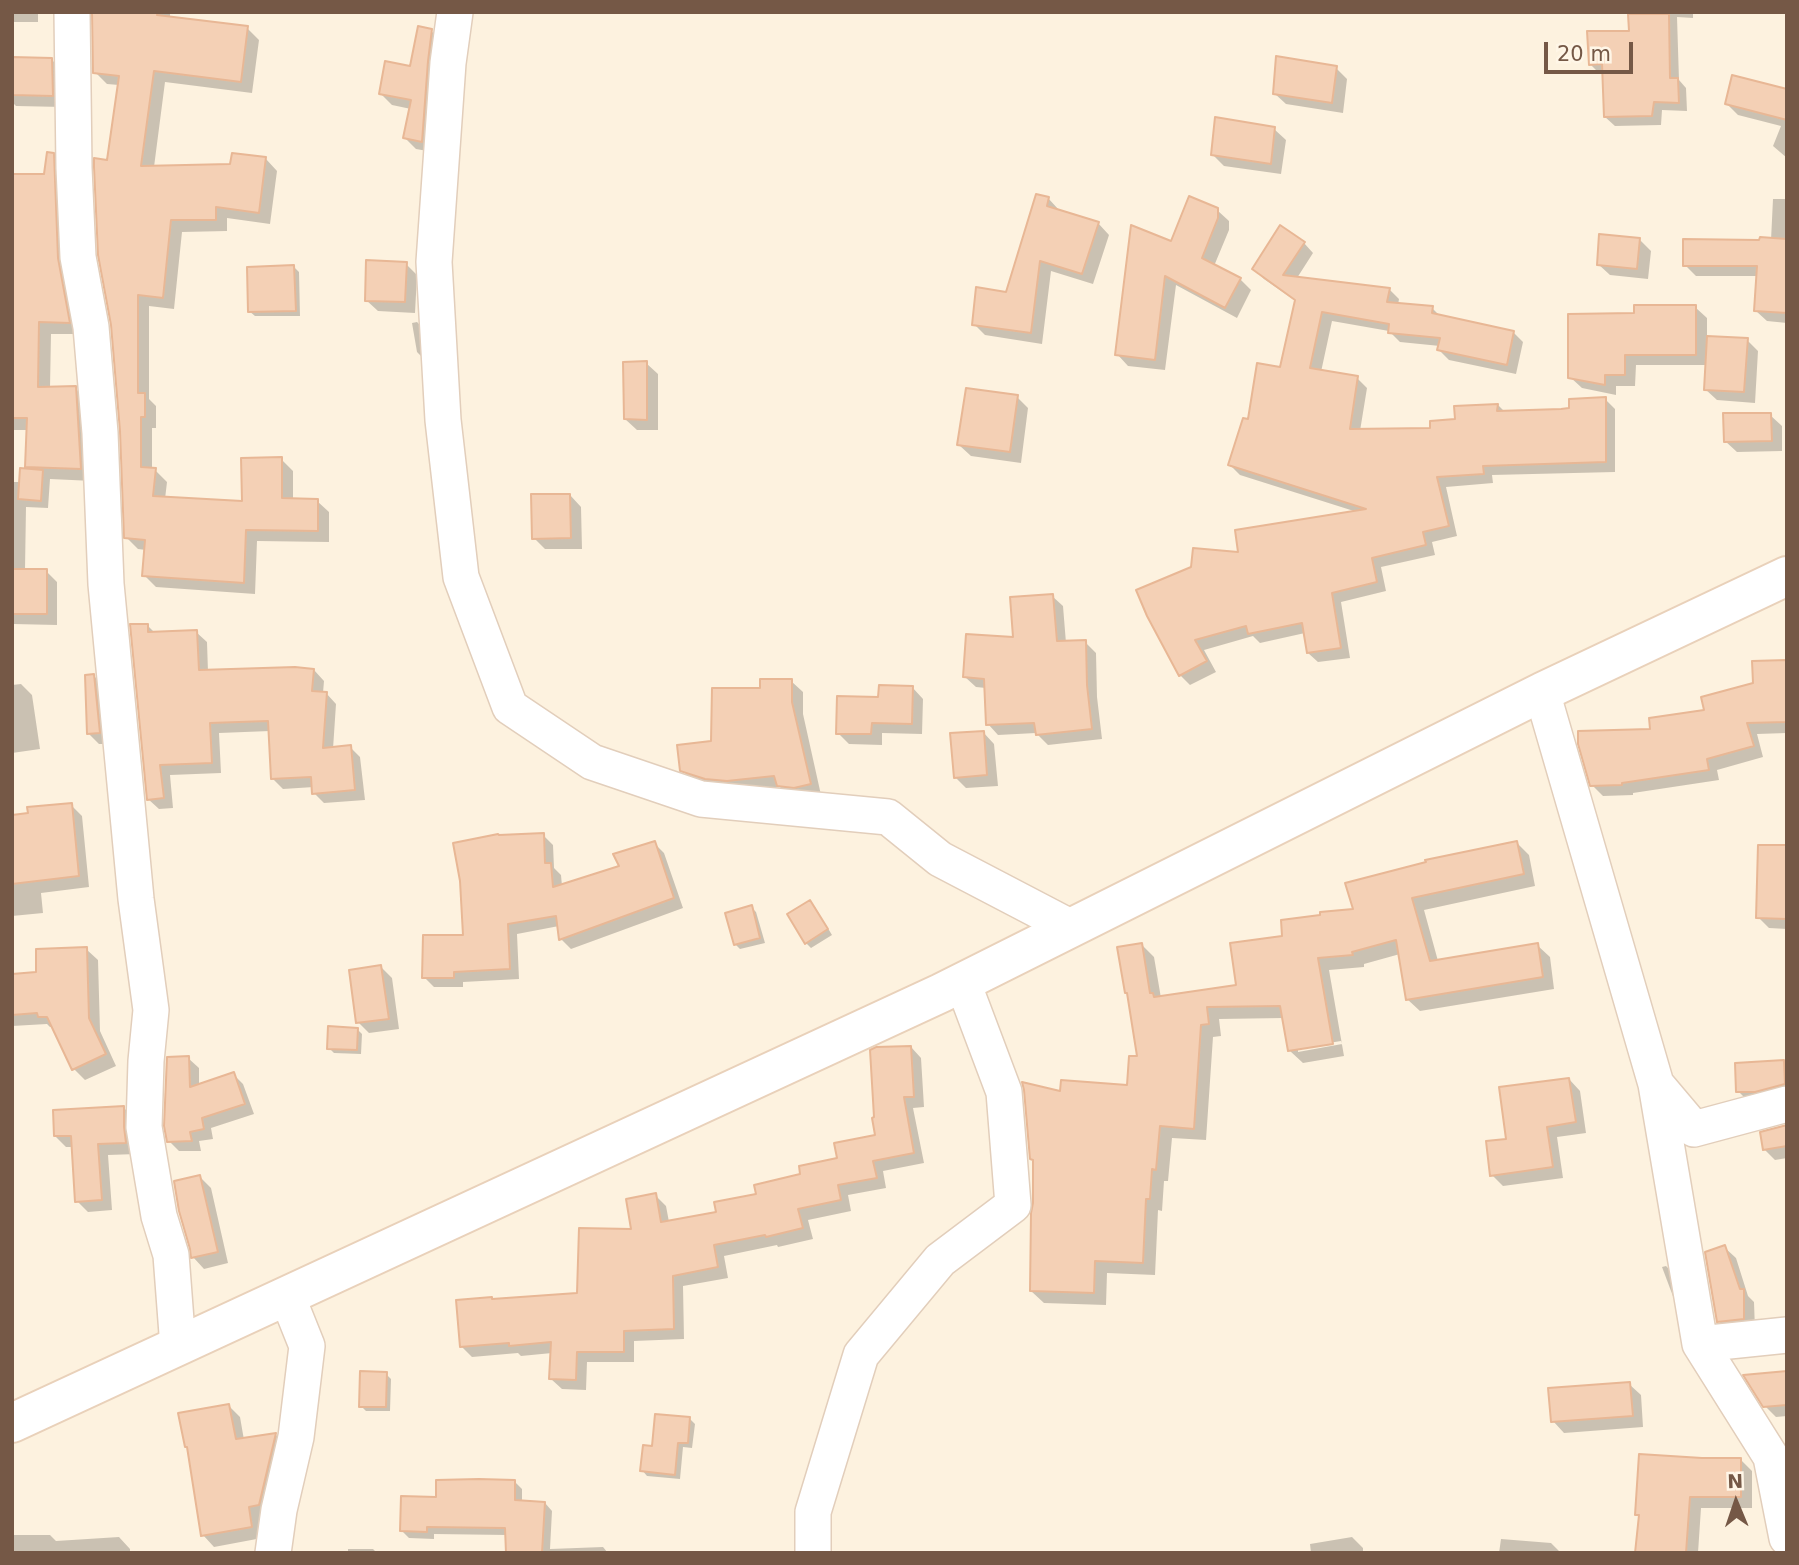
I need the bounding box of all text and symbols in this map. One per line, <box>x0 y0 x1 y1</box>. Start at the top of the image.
scale bar <box>1547 28 1636 72</box>
text: 20 m <box>1557 42 1611 66</box>
north arrow <box>1701 1467 1771 1537</box>
text: N <box>1727 1470 1744 1492</box>

